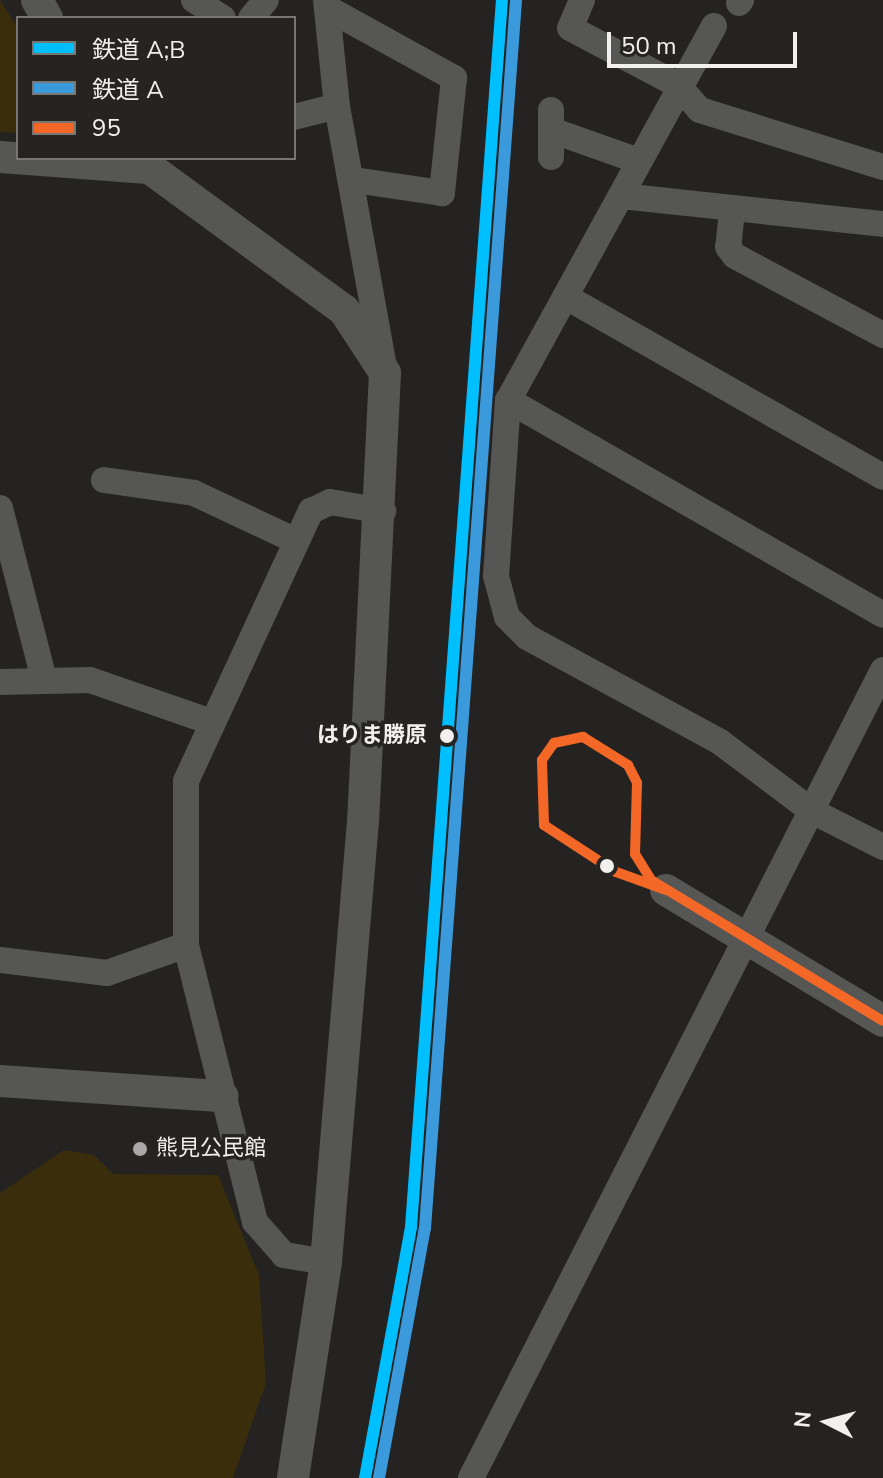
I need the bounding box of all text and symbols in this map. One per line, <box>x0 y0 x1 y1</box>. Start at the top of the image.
legend <box>16 16 296 160</box>
scale bar <box>611 16 801 66</box>
text: 50 m <box>621 30 677 62</box>
text: 鉄道 A;B <box>92 34 185 66</box>
text: 鉄道 A <box>92 74 164 106</box>
text: 95 <box>92 112 121 144</box>
place label: はりま勝原 <box>317 723 427 749</box>
marker: はりま勝原 <box>434 723 460 749</box>
unlabelled marker <box>599 858 615 874</box>
place label: 熊見公民館 <box>156 1136 266 1162</box>
marker: 熊見公民館 <box>131 1140 149 1158</box>
north arrow <box>787 1382 867 1462</box>
text: N <box>787 1410 819 1429</box>

